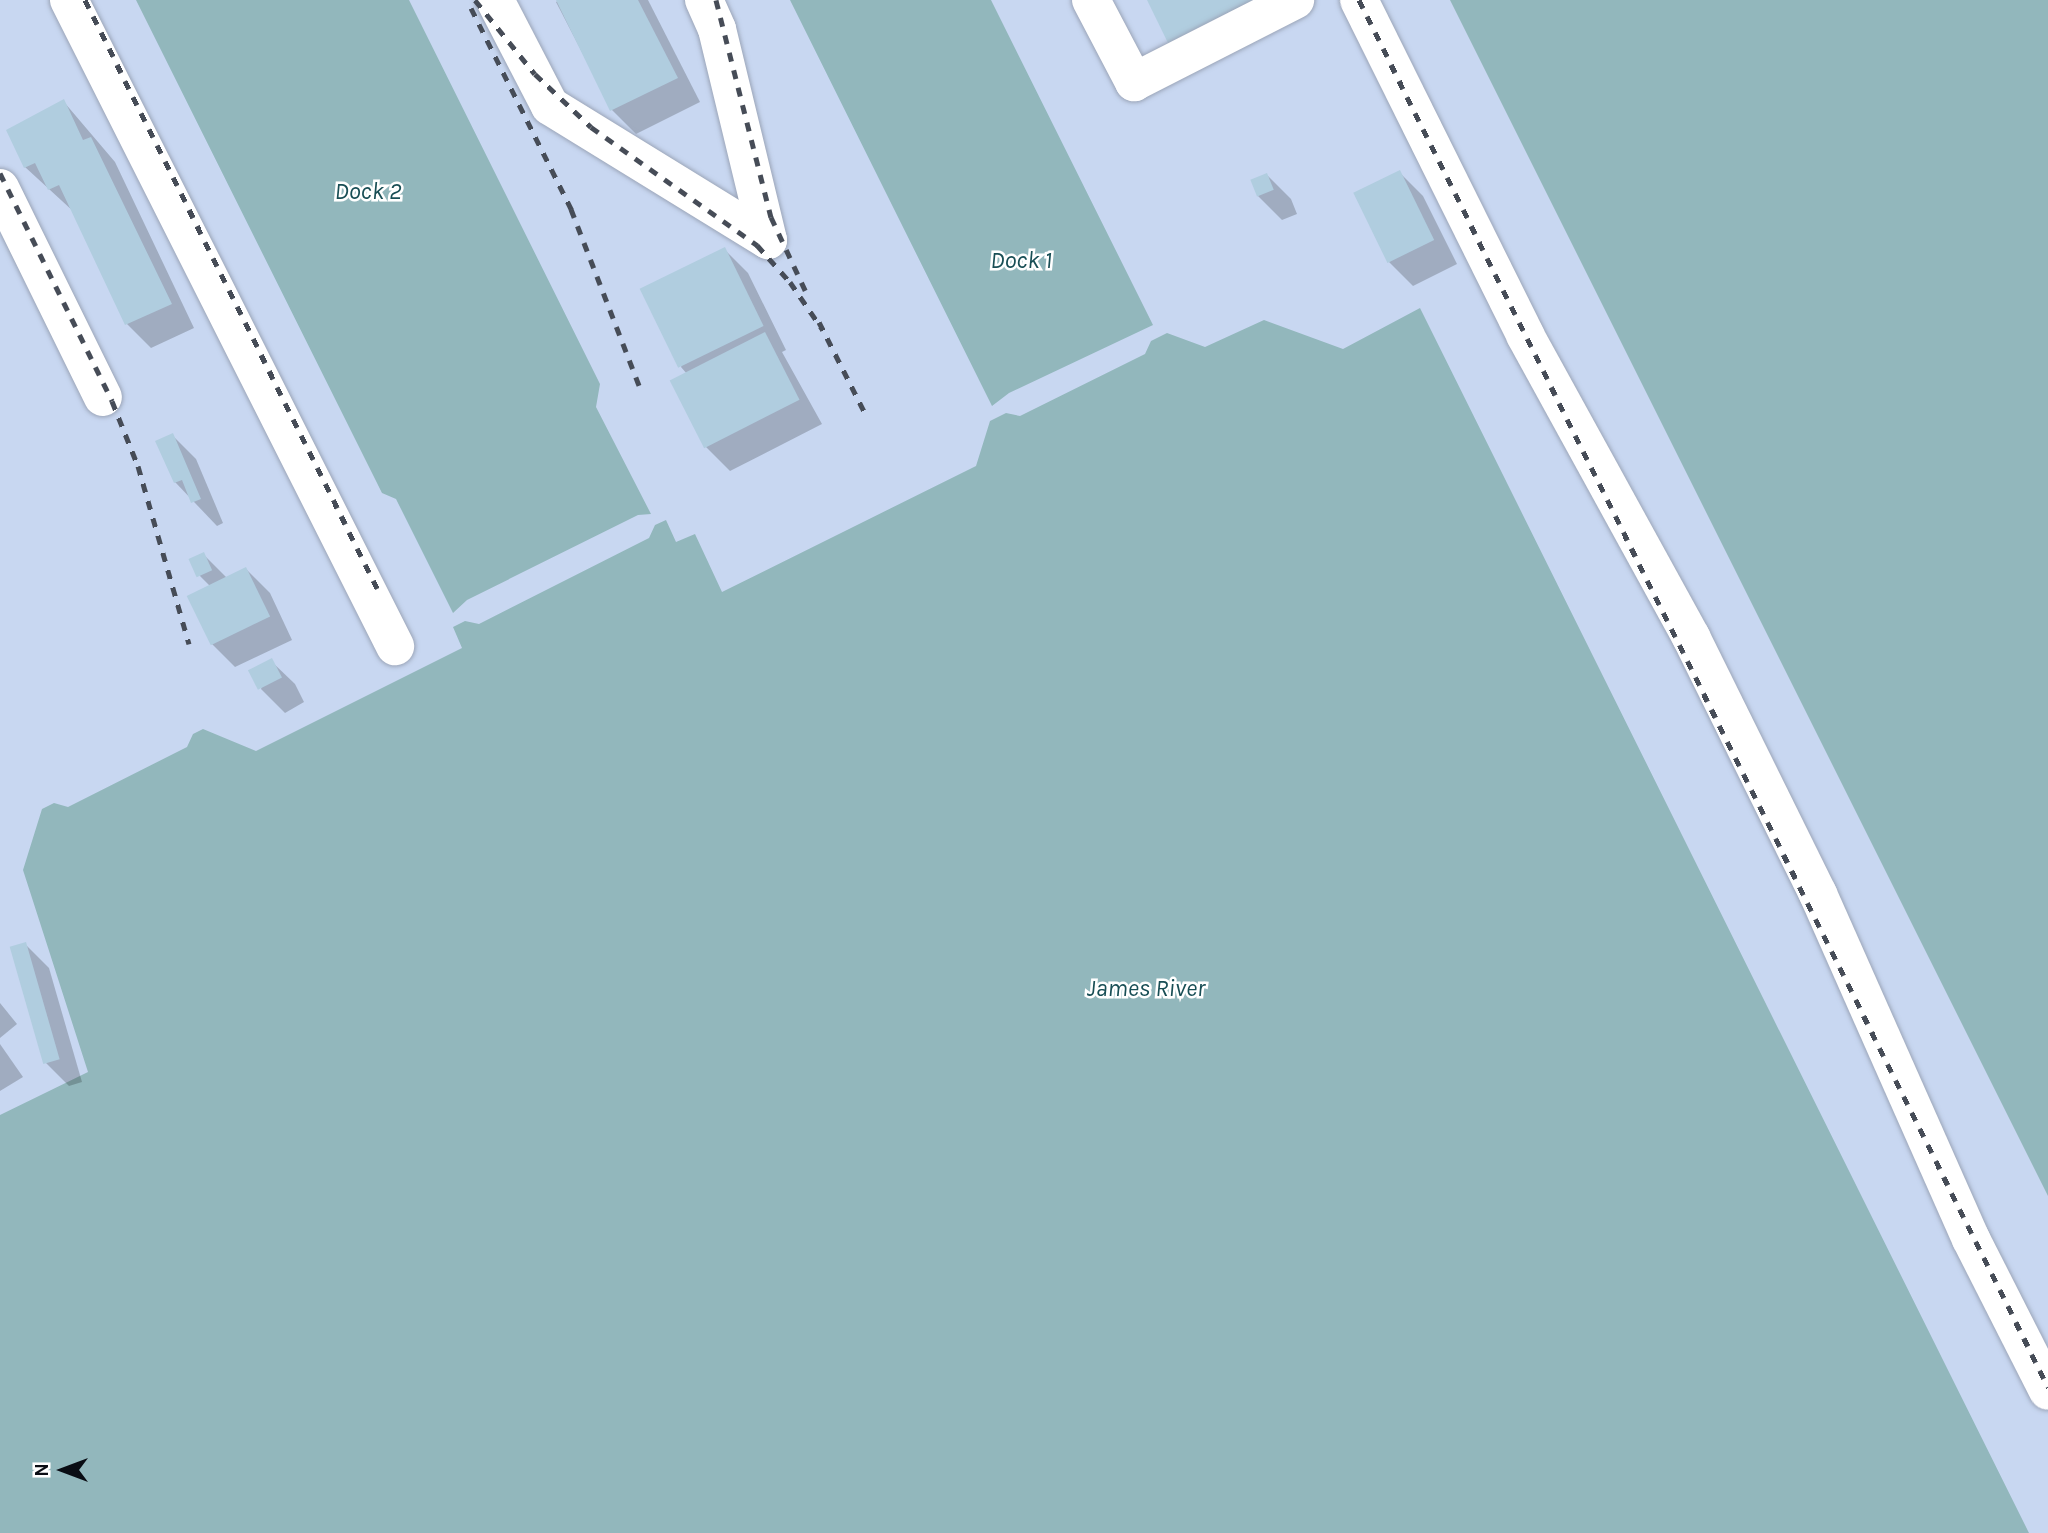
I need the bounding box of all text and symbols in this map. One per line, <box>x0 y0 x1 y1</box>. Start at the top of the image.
water label: Dock 2 <box>334 178 402 206</box>
water label: Dock 1 <box>990 247 1052 275</box>
water label: James River <box>1087 975 1205 1003</box>
north arrow <box>28 1435 98 1505</box>
text: N <box>31 1463 53 1477</box>

